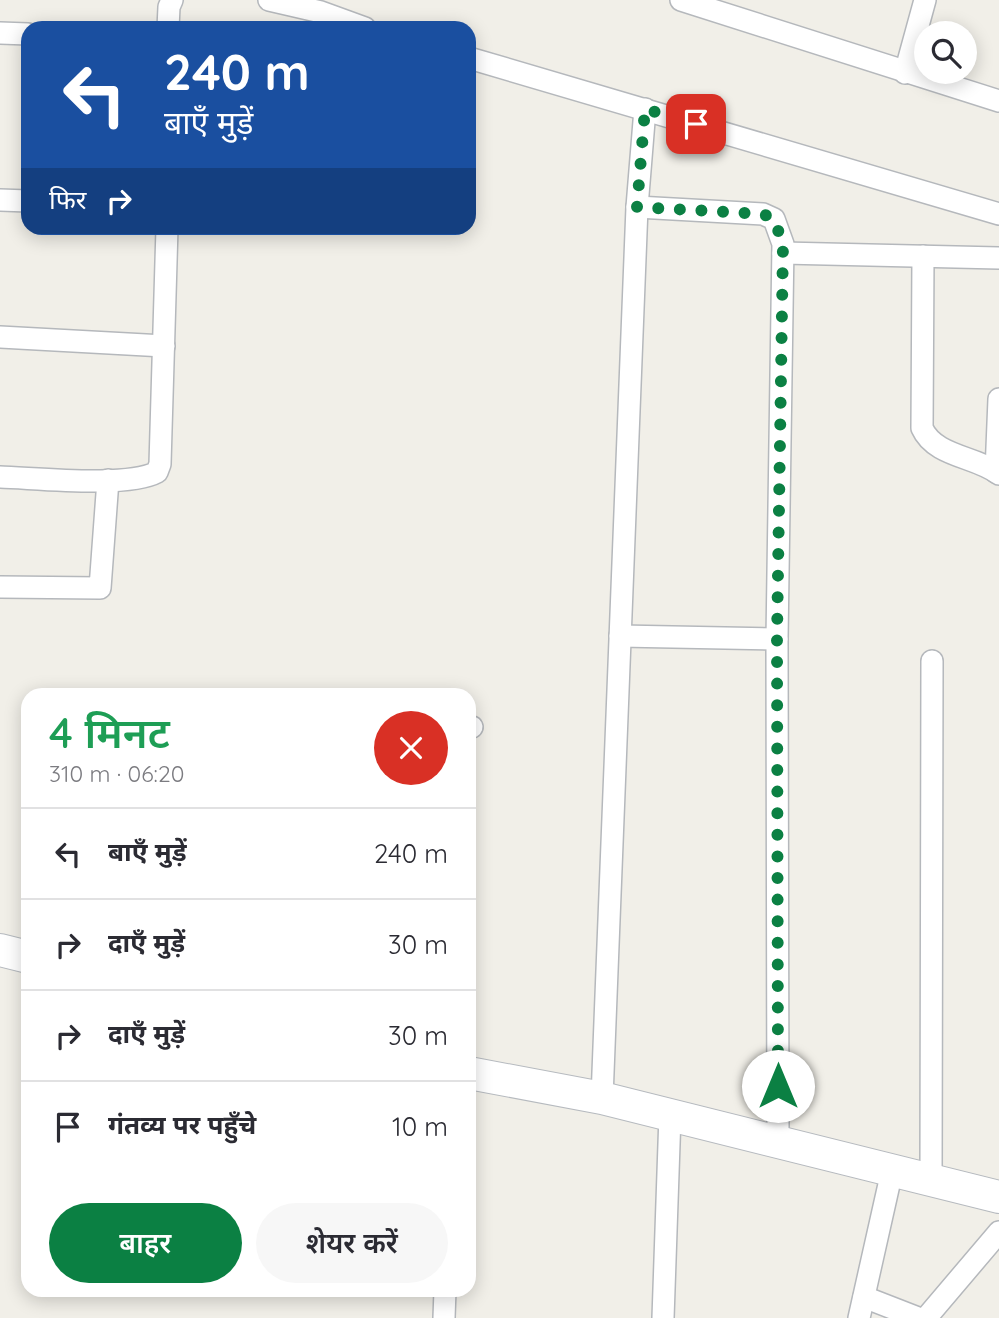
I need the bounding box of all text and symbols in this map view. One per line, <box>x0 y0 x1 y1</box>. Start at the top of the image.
map controls <box>914 21 977 84</box>
button: search <box>914 21 977 84</box>
text: 240 m <box>164 41 310 102</box>
icon: left <box>49 49 140 140</box>
pin <box>666 94 726 154</box>
text: बाएँ मुड़ें <box>164 102 253 142</box>
icon: arrive <box>677 105 715 143</box>
icon: right <box>100 182 138 220</box>
text: फिर <box>49 183 86 216</box>
text: 4 मिनट <box>49 706 170 759</box>
button: close <box>374 711 448 785</box>
text: 310 m · 06:20 <box>49 759 184 788</box>
icon: left <box>49 835 87 873</box>
text: बाएँ मुड़ें <box>108 835 187 868</box>
text: 240 m <box>374 837 448 870</box>
icon: right <box>49 926 87 964</box>
text: दाएँ मुड़ें <box>108 926 185 959</box>
text: 30 m <box>388 928 448 961</box>
icon: right <box>49 1017 87 1055</box>
text: दाएँ मुड़ें <box>108 1017 185 1050</box>
text: 30 m <box>388 1019 448 1052</box>
position arrow <box>741 1049 815 1123</box>
icon: arrive <box>49 1108 87 1146</box>
text: गंतव्य पर पहुँचे <box>108 1108 256 1141</box>
text: 10 m <box>392 1110 448 1143</box>
button: बाहर <box>49 1203 242 1283</box>
button: शेयर करें <box>256 1203 448 1283</box>

